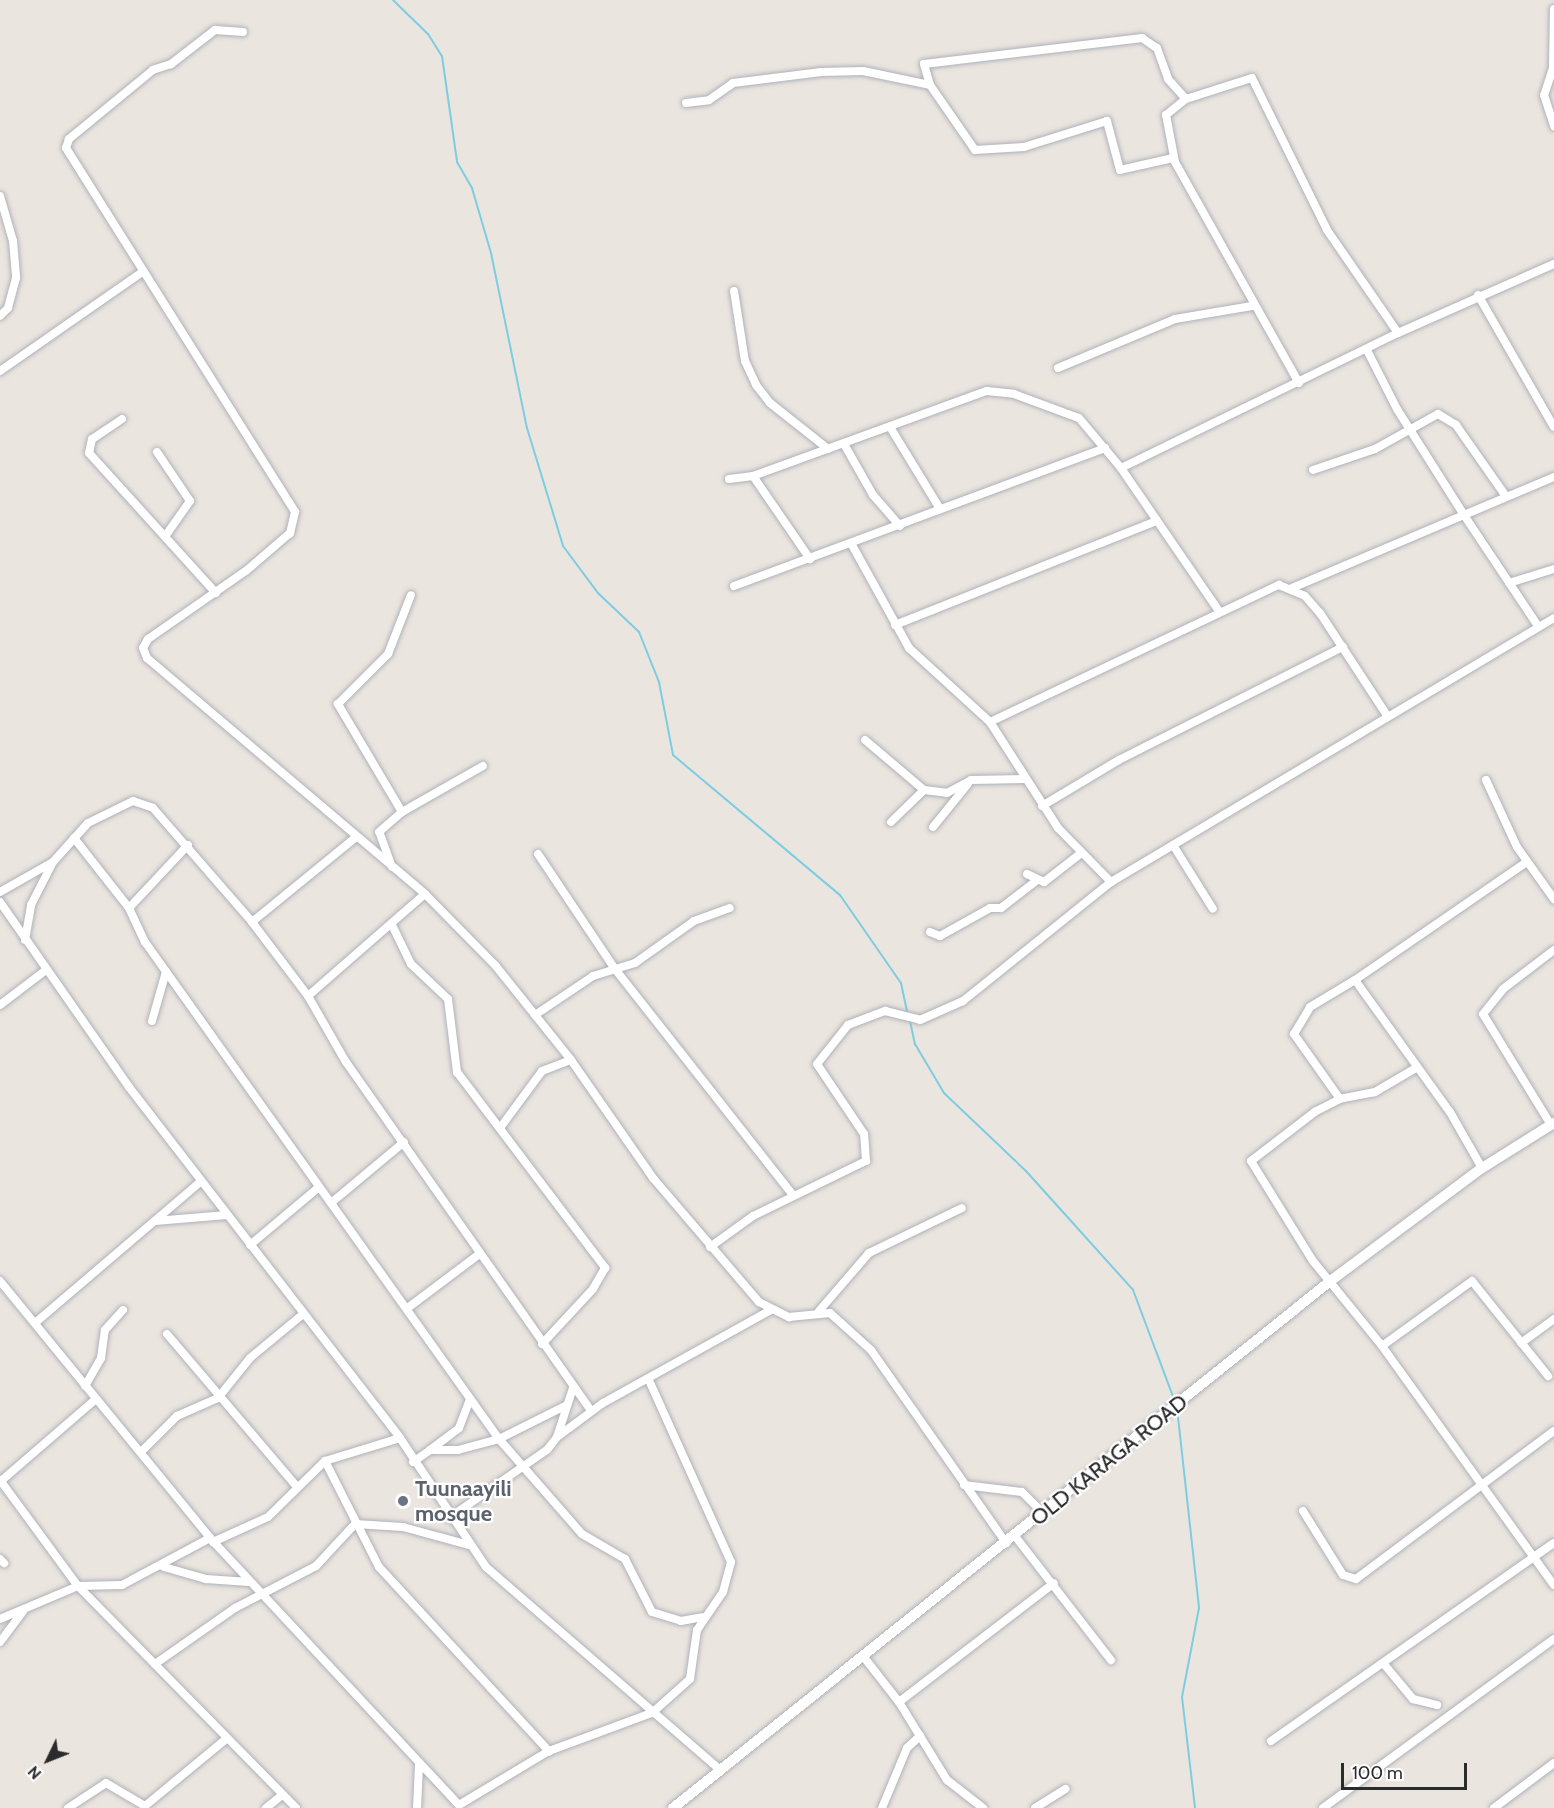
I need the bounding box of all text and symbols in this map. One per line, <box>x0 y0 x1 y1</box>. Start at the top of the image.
street label: OLD KARAGA ROAD <box>1025 1389 1193 1531</box>
place label: Tuunaayili mosque <box>415 1475 511 1526</box>
marker: Tuunaayili mosque <box>396 1494 410 1508</box>
north arrow <box>18 1730 78 1790</box>
scale bar <box>1344 1751 1470 1789</box>
text: N <box>24 1762 45 1783</box>
text: 100 m <box>1352 1762 1403 1784</box>

